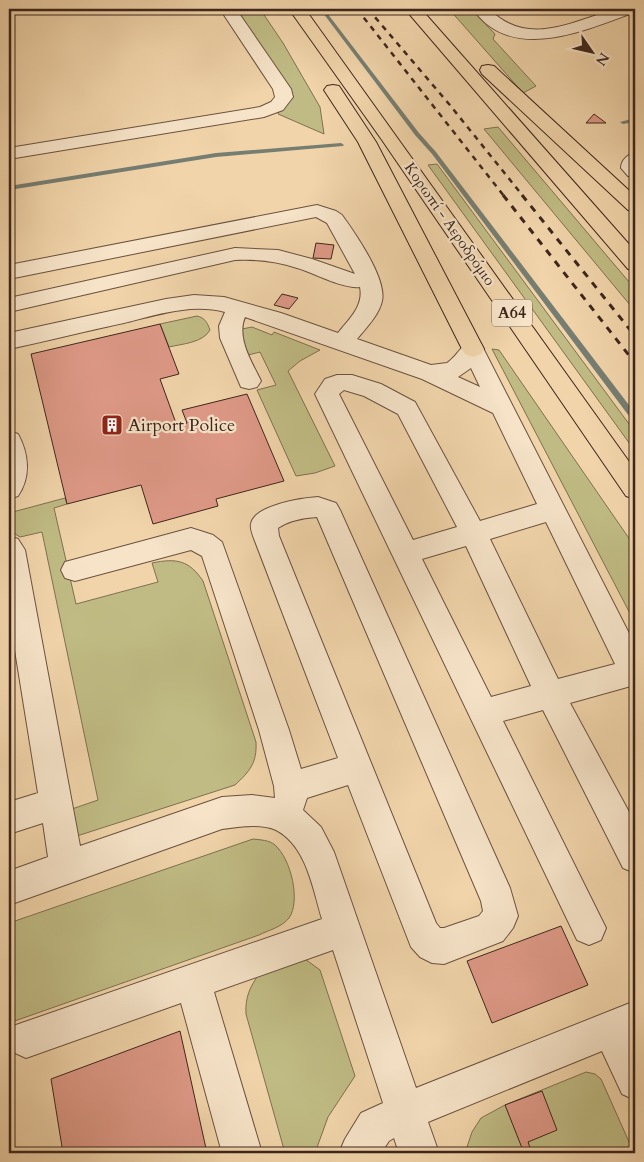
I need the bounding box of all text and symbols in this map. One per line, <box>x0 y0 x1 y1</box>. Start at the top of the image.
north arrow <box>566 28 616 78</box>
text: N <box>591 49 614 69</box>
street label: Κορωπί - Αεροδρόμιο <box>400 159 500 289</box>
road number: Α64 <box>492 300 532 326</box>
building icon: Airport Police <box>100 413 124 437</box>
place label: Airport Police <box>128 413 235 438</box>

